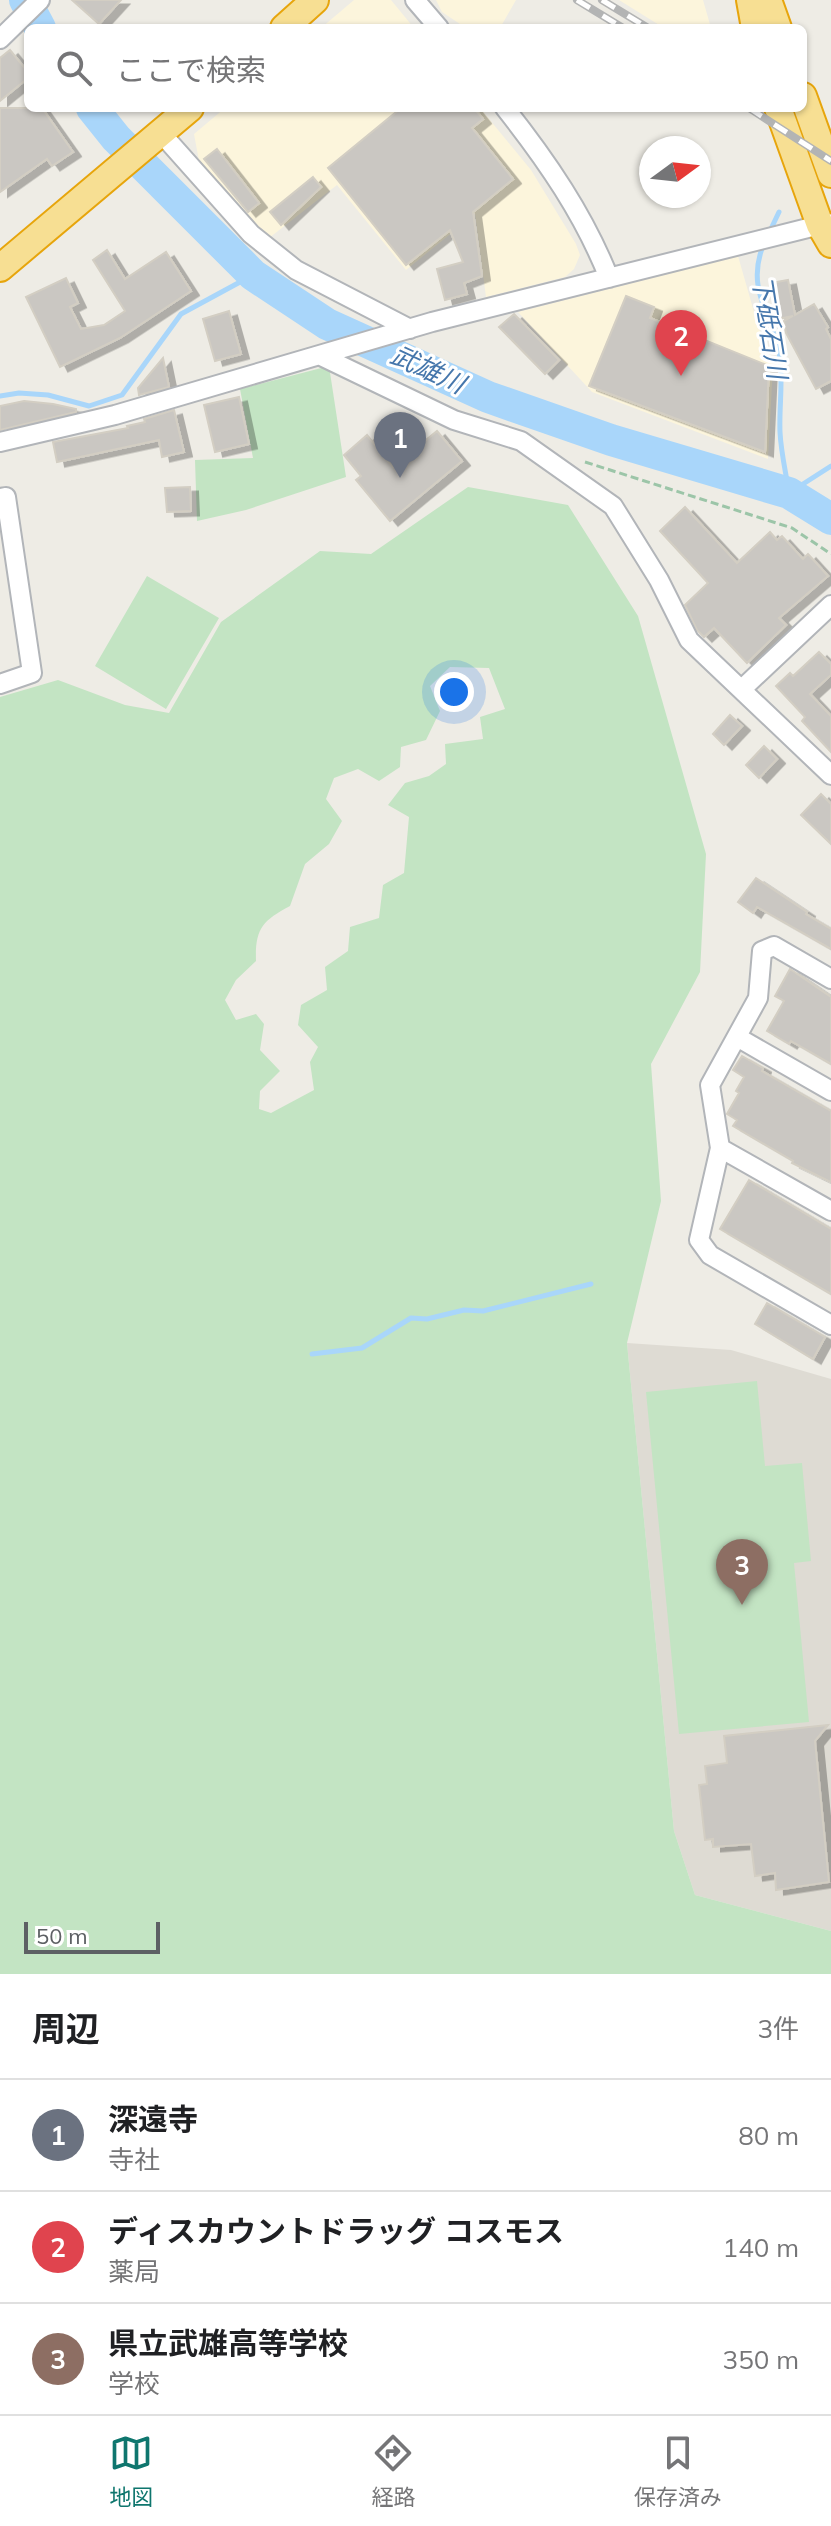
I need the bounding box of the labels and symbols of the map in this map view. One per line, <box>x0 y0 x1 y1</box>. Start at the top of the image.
north arrow <box>639 136 711 208</box>
water label: 下砥石川 <box>746 273 795 384</box>
pin: 2 <box>655 310 707 376</box>
water label: 武雄川 <box>386 338 473 402</box>
pin: 1 <box>374 412 426 478</box>
your location <box>434 672 474 712</box>
pin: 3 <box>716 1539 768 1605</box>
scale bar <box>24 1918 160 1954</box>

